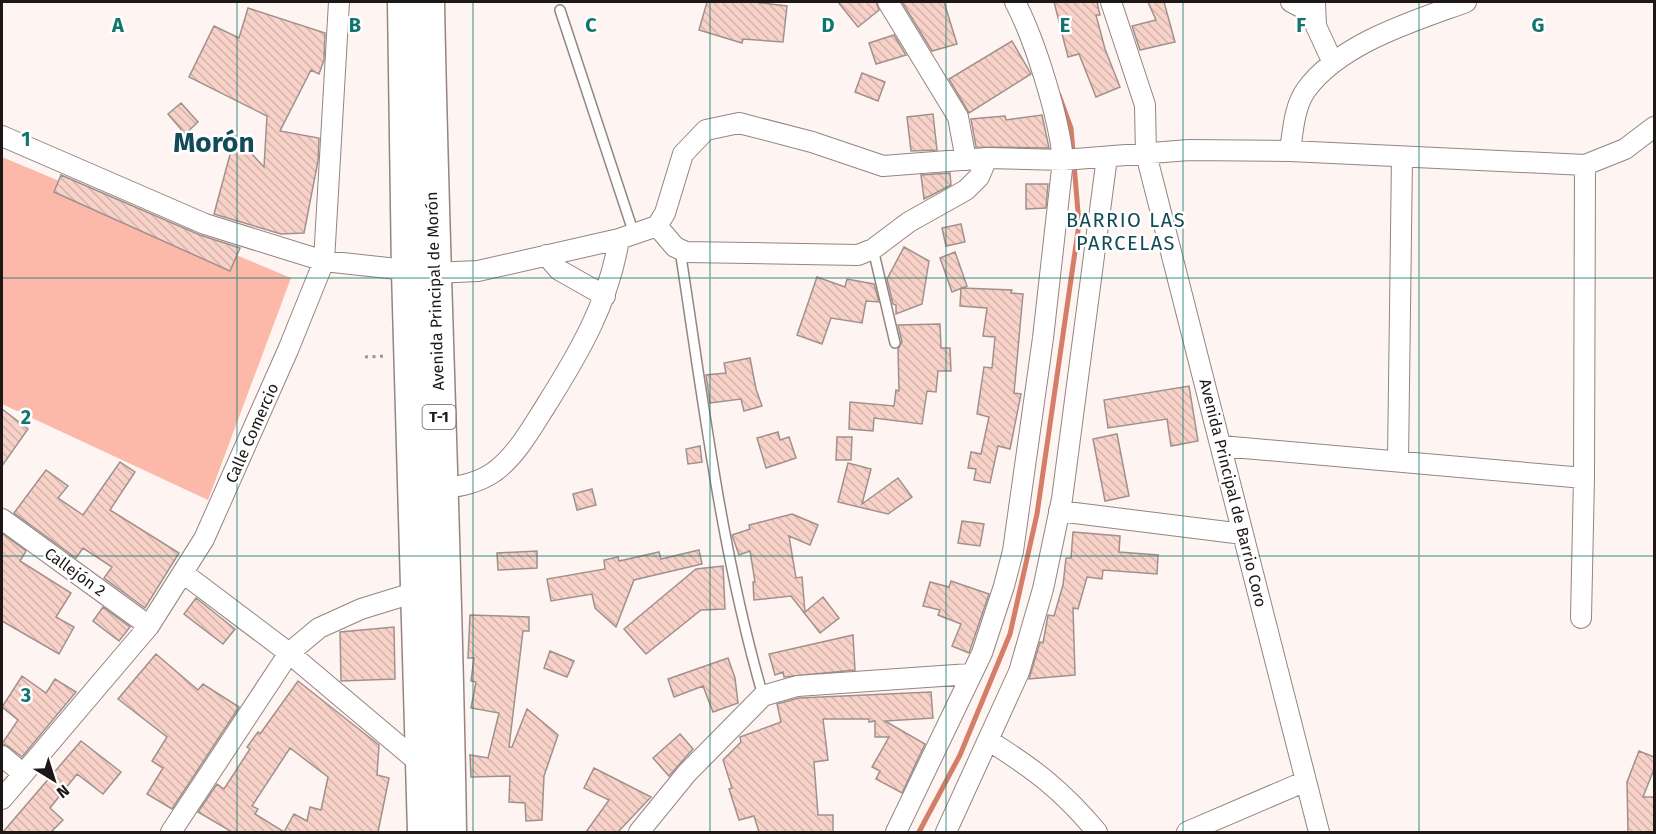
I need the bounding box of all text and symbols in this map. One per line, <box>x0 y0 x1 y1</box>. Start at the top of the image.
text: A <box>111 13 125 37</box>
text: B <box>349 13 361 37</box>
text: C <box>585 13 597 37</box>
text: D <box>821 13 835 37</box>
text: E <box>1060 13 1070 37</box>
text: F <box>1296 13 1306 37</box>
text: G <box>1532 13 1544 37</box>
district label: Morón <box>173 126 255 159</box>
text: 1 <box>21 127 31 151</box>
street label: Avenida Principal de Morón <box>422 191 448 391</box>
district label: BARRIO LAS PARCELAS <box>1066 208 1186 255</box>
street label: Avenida Principal de Barrio Coro <box>1195 377 1271 609</box>
street label: Calle Comercio <box>222 380 282 486</box>
text: 2 <box>21 405 31 429</box>
road number: T-1 <box>422 405 456 429</box>
street label: Callejón 2 <box>41 544 109 601</box>
text: 3 <box>20 683 31 707</box>
north arrow <box>24 750 84 810</box>
text: N <box>53 781 73 802</box>

